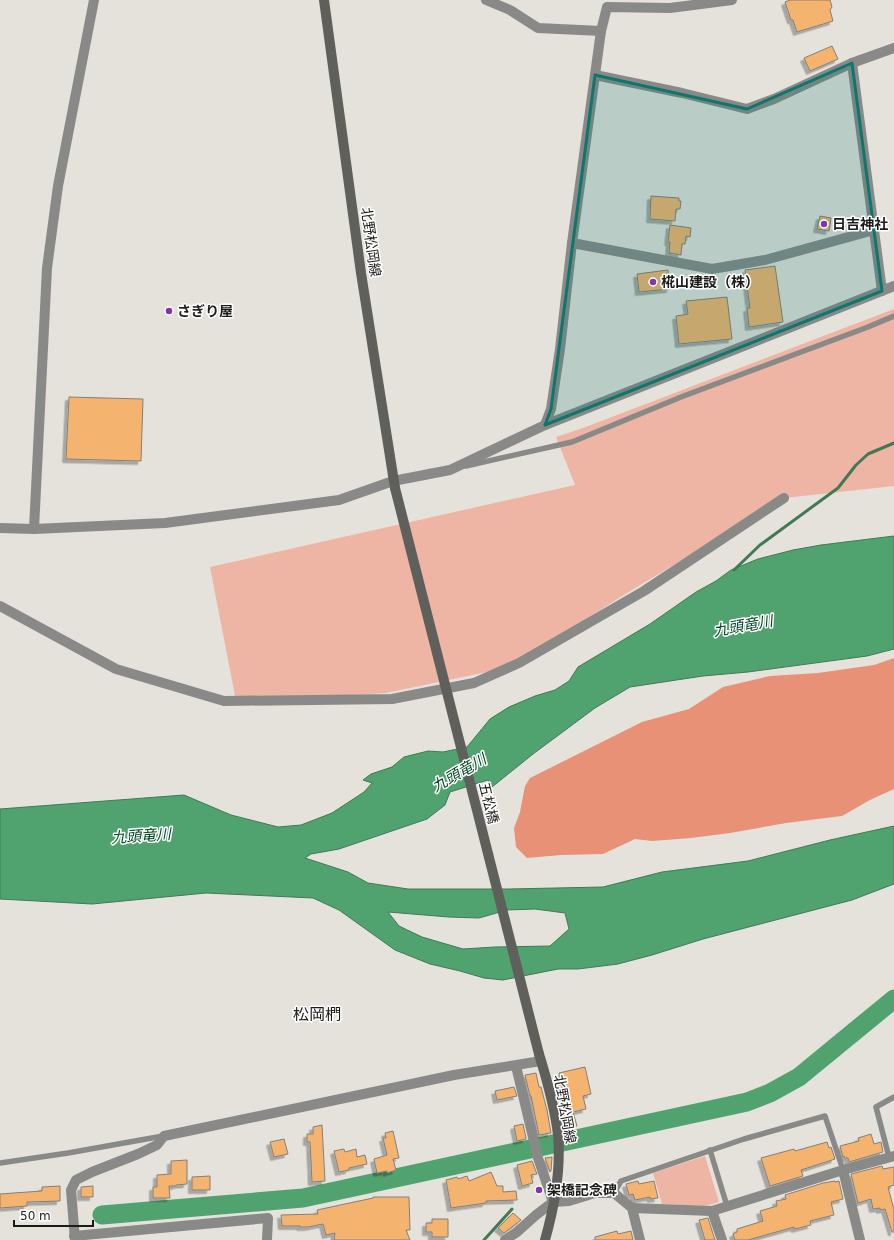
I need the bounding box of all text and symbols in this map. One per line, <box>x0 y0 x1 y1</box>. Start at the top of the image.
street label: 北野松岡線 <box>358 206 384 278</box>
place label: 日吉神社 <box>832 216 888 232</box>
marker: 日吉神社 <box>819 219 829 229</box>
place label: 椛山建設（株） <box>661 274 759 290</box>
marker: 椛山建設（株） <box>648 277 658 287</box>
place label: さぎり屋 <box>177 303 233 319</box>
marker: さぎり屋 <box>164 306 174 316</box>
water label: 九頭竜川 <box>712 612 776 640</box>
water label: 九頭竜川 <box>429 749 491 796</box>
street label: 五松橋 <box>476 781 502 825</box>
water label: 九頭竜川 <box>110 825 174 847</box>
district label: 松岡椚 <box>293 1005 341 1024</box>
street label: 北野松岡線 <box>551 1073 579 1145</box>
place label: 架橋記念碑 <box>547 1182 617 1198</box>
marker: 架橋記念碑 <box>534 1185 544 1195</box>
scale bar <box>14 1202 93 1228</box>
text: 50 m <box>20 1209 51 1223</box>

